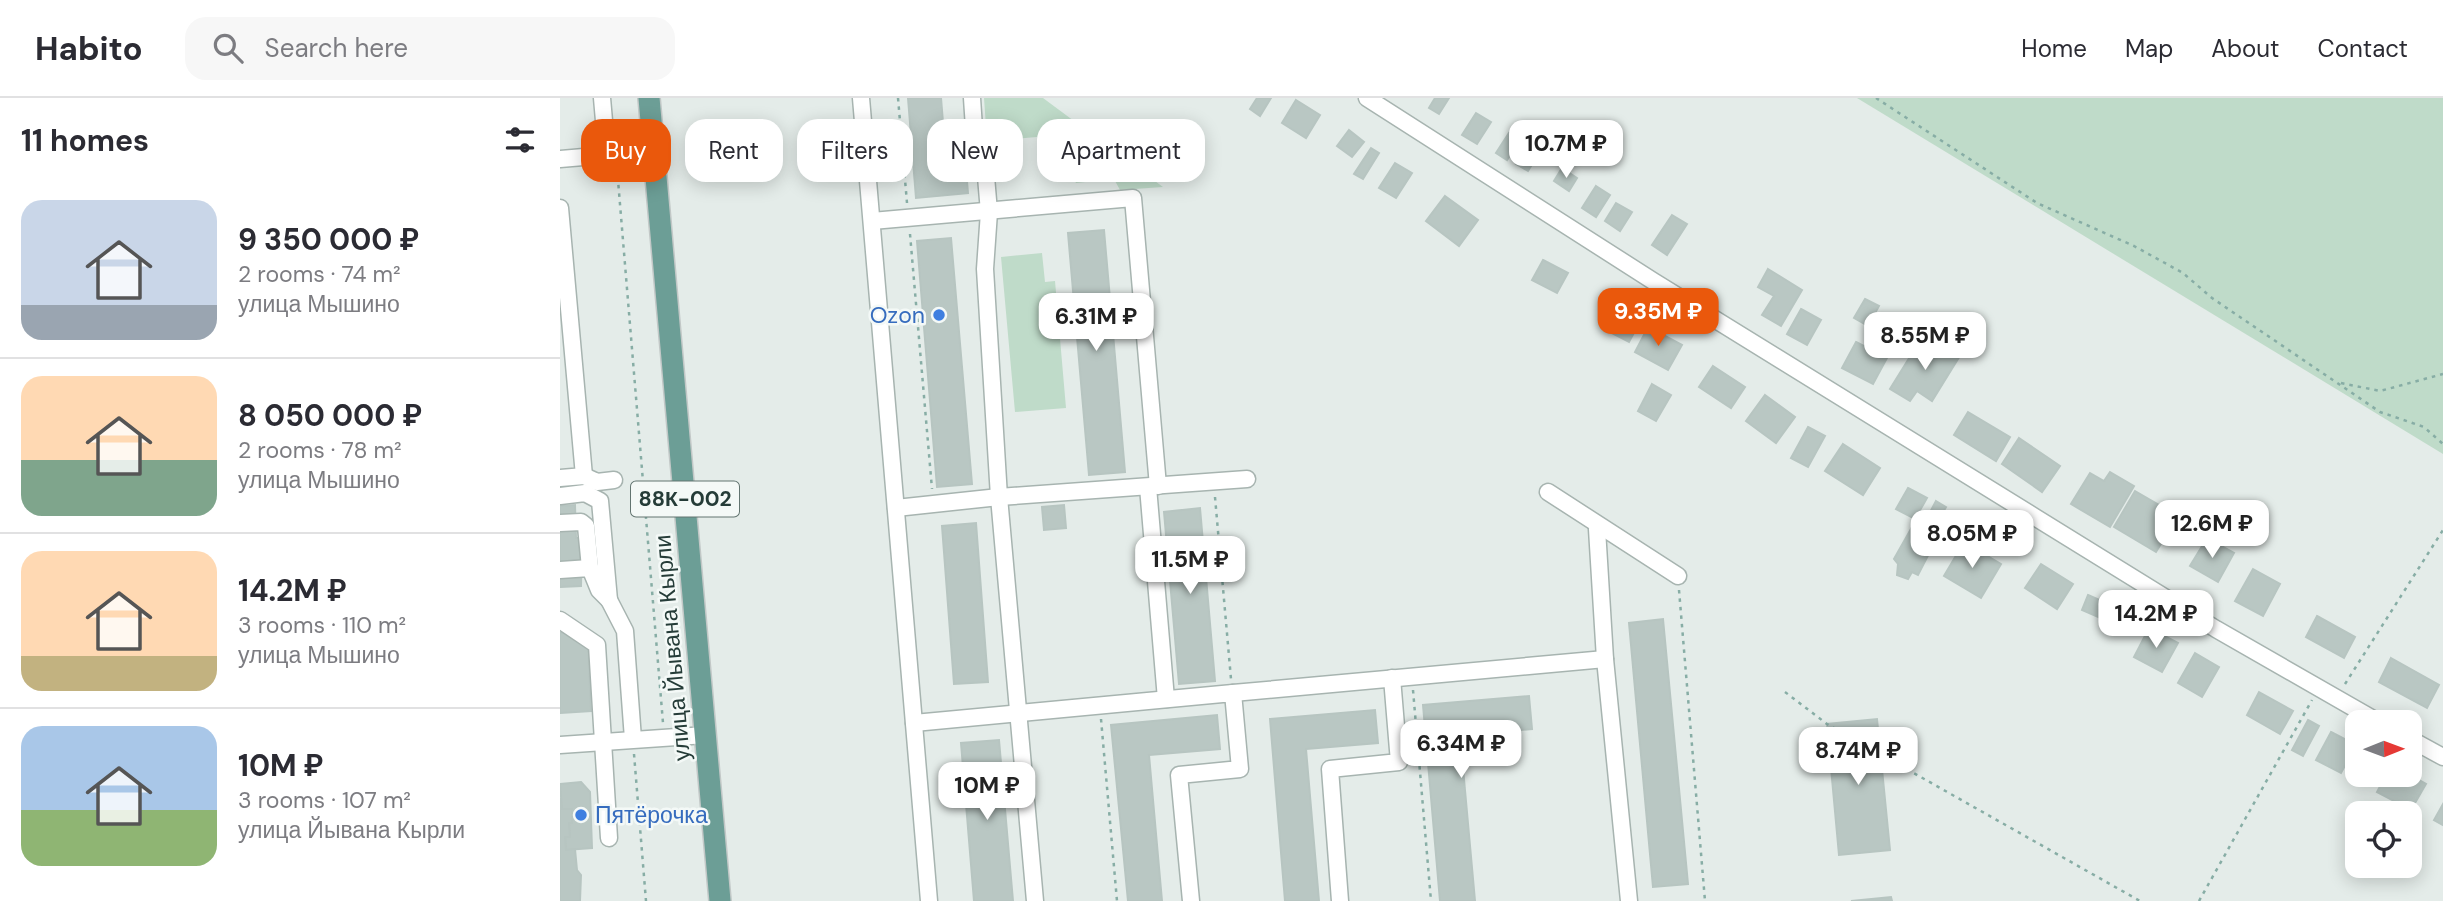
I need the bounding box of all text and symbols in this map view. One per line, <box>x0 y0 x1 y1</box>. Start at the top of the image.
search box <box>185 17 675 80</box>
text: Habito <box>35 27 143 70</box>
icon: search <box>209 29 247 67</box>
text: Search here <box>265 31 408 65</box>
text: Home <box>2021 33 2087 64</box>
text: Map <box>2125 33 2173 64</box>
text: About <box>2211 33 2280 64</box>
text: Contact <box>2318 33 2408 64</box>
chip: Buy <box>581 119 671 182</box>
chip: Rent <box>685 119 783 182</box>
chip: Filters <box>797 119 913 182</box>
chip: New <box>927 119 1023 182</box>
chip: Apartment <box>1037 119 1205 182</box>
pin: 10.7M ₽ <box>1501 120 1631 180</box>
text: 11 homes <box>21 121 149 160</box>
icon: filters <box>501 121 539 159</box>
text: 10.7M ₽ <box>1525 128 1607 158</box>
text: 9 350 000 ₽ <box>238 220 419 259</box>
icon: home <box>77 228 161 312</box>
text: 2 rooms · 74 m² <box>238 259 401 289</box>
pin: 9.35M ₽ <box>1593 288 1723 348</box>
text: улица Мышино <box>238 289 400 319</box>
pin: 6.31M ₽ <box>1031 294 1161 353</box>
text: 9.35M ₽ <box>1614 296 1702 326</box>
place label: Ozon <box>870 300 925 330</box>
text: 6.31M ₽ <box>1055 301 1137 331</box>
marker: Ozon <box>931 307 947 323</box>
pin: 8.55M ₽ <box>1860 313 1990 372</box>
text: 8.55M ₽ <box>1880 320 1970 350</box>
text: 8 050 000 ₽ <box>238 396 422 435</box>
icon: home <box>77 404 161 488</box>
text: 2 rooms · 78 m² <box>238 435 402 465</box>
text: улица Мышино <box>238 465 400 495</box>
road number: 88К-002 <box>631 482 739 516</box>
pin: 12.6M ₽ <box>2147 500 2277 560</box>
text: 12.6M ₽ <box>2171 508 2253 538</box>
pin: 8.05M ₽ <box>1907 510 2037 570</box>
text: 8.05M ₽ <box>1927 518 2017 548</box>
street label: улица Йывана Кырли <box>647 534 697 762</box>
pin: 11.5M ₽ <box>1125 536 1255 596</box>
text: 11.5M ₽ <box>1151 544 1229 574</box>
text: 14.2M ₽ <box>238 571 347 610</box>
icon: home <box>77 579 161 663</box>
pin: 14.2M ₽ <box>2091 590 2221 650</box>
text: 14.2M ₽ <box>2114 598 2198 628</box>
text: 3 rooms · 110 m² <box>238 610 406 640</box>
text: улица Мышино <box>238 640 400 670</box>
north arrow <box>2345 710 2422 788</box>
map controls <box>2345 710 2422 878</box>
pin: 6.34M ₽ <box>1396 720 1526 780</box>
text: 6.34M ₽ <box>1416 728 1506 758</box>
pin: 8.74M ₽ <box>1793 728 1923 787</box>
text: 8.74M ₽ <box>1815 735 1901 765</box>
text: 10M ₽ <box>238 746 323 785</box>
icon: home <box>77 754 161 838</box>
pin: 10M ₽ <box>938 762 1036 822</box>
text: 10M ₽ <box>954 770 1020 800</box>
text: 3 rooms · 107 m² <box>238 785 411 815</box>
place label: Пятёрочка <box>595 800 708 830</box>
button: locate <box>2345 801 2422 878</box>
marker: Пятёрочка <box>573 807 589 823</box>
text: улица Йывана Кырли <box>238 815 465 845</box>

